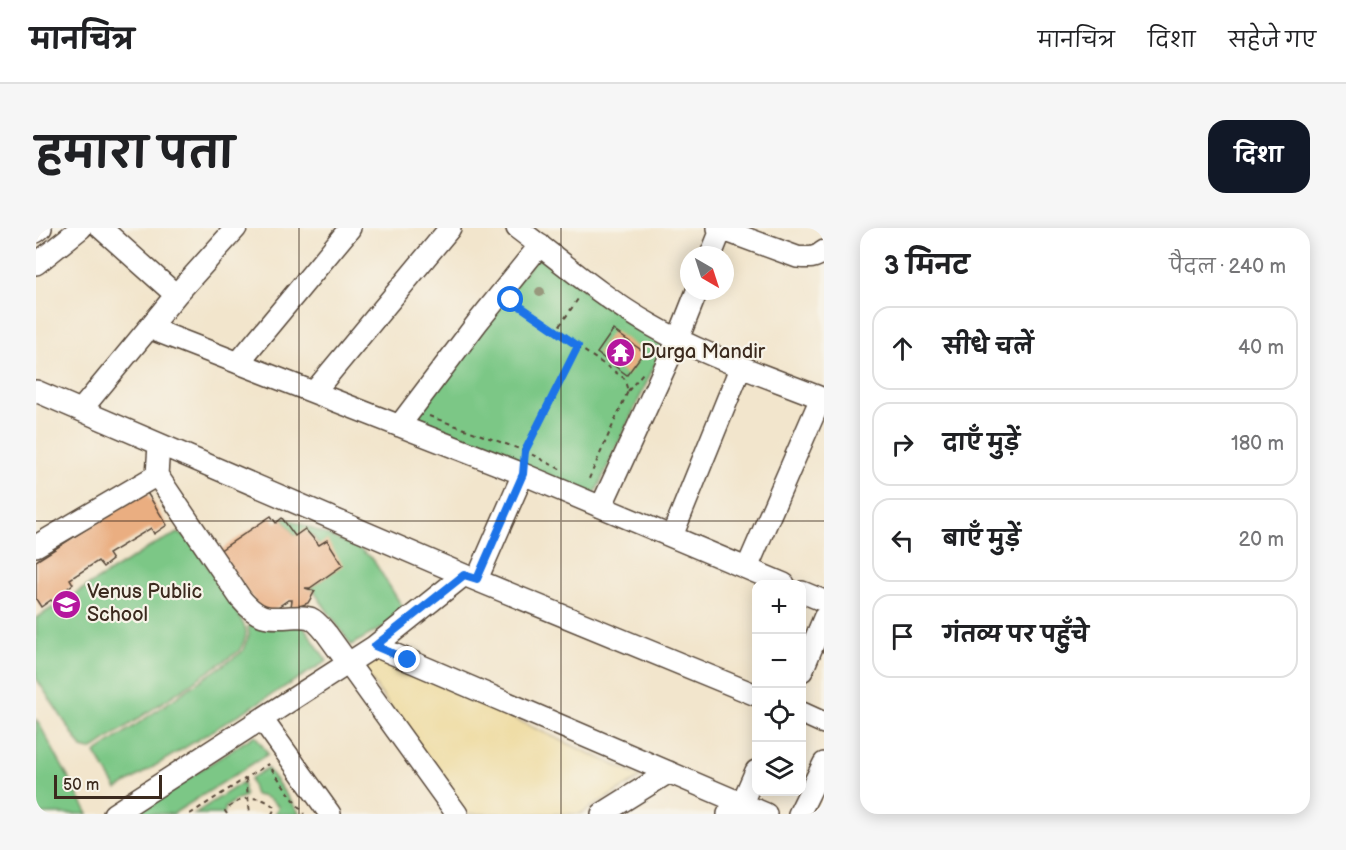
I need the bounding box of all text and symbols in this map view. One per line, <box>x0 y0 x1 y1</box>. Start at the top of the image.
text: मानचित्र <box>30 24 134 57</box>
text: मानचित्र <box>1038 28 1115 53</box>
text: दिशा <box>1148 28 1195 53</box>
text: सहेजे गए <box>1228 28 1316 53</box>
button: दिशा <box>1208 120 1310 193</box>
text: हमारा पता <box>36 129 234 180</box>
north arrow <box>680 246 734 300</box>
text: 3 मिनट <box>884 251 969 282</box>
text: पैदल · 240 m <box>1169 255 1286 279</box>
route start <box>497 286 523 312</box>
icon: ahead <box>886 332 919 365</box>
text: सीधे चलें <box>943 334 1033 361</box>
temple icon: Durga Mandir <box>604 336 636 368</box>
text: 40 m <box>1238 336 1284 360</box>
place label: Durga Mandir <box>641 340 766 364</box>
icon: right <box>886 428 919 461</box>
text: दाएँ मुड़ें <box>943 430 1020 457</box>
text: 180 m <box>1231 432 1284 456</box>
icon: left <box>886 524 919 557</box>
text: बाएँ मुड़ें <box>943 526 1021 553</box>
text: 20 m <box>1239 528 1284 552</box>
place label: Venus Public School <box>87 580 202 627</box>
map controls <box>752 580 806 796</box>
button: + <box>752 580 806 634</box>
school or university icon: Venus Public School <box>50 588 82 620</box>
icon: arrive <box>886 620 919 653</box>
text: गंतव्य पर पहुँचे <box>943 622 1089 649</box>
button: − <box>752 634 806 688</box>
route end <box>394 646 420 672</box>
button: locate <box>752 688 806 742</box>
button: layers <box>752 742 806 796</box>
scale bar <box>54 772 162 800</box>
text: 50 m <box>63 776 99 795</box>

